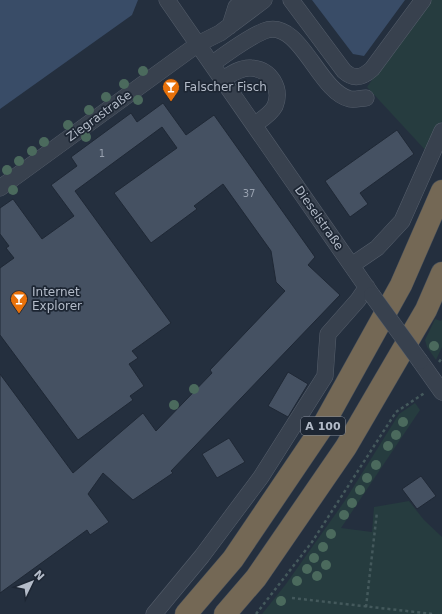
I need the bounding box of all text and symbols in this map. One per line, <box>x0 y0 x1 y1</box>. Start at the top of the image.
bar icon: Falscher Fisch <box>161 77 181 102</box>
place label: Falscher Fisch <box>184 80 267 94</box>
street label: Ziegrastraße <box>64 88 134 144</box>
house number: 1 <box>99 148 105 159</box>
street label: Dieselstraße <box>292 183 346 253</box>
house number: 37 <box>243 188 255 199</box>
place label: Internet Explorer <box>32 285 82 313</box>
bar icon: Internet Explorer <box>9 289 29 314</box>
road number: A 100 <box>301 417 345 435</box>
north arrow <box>12 562 52 602</box>
text: N <box>31 568 47 583</box>

